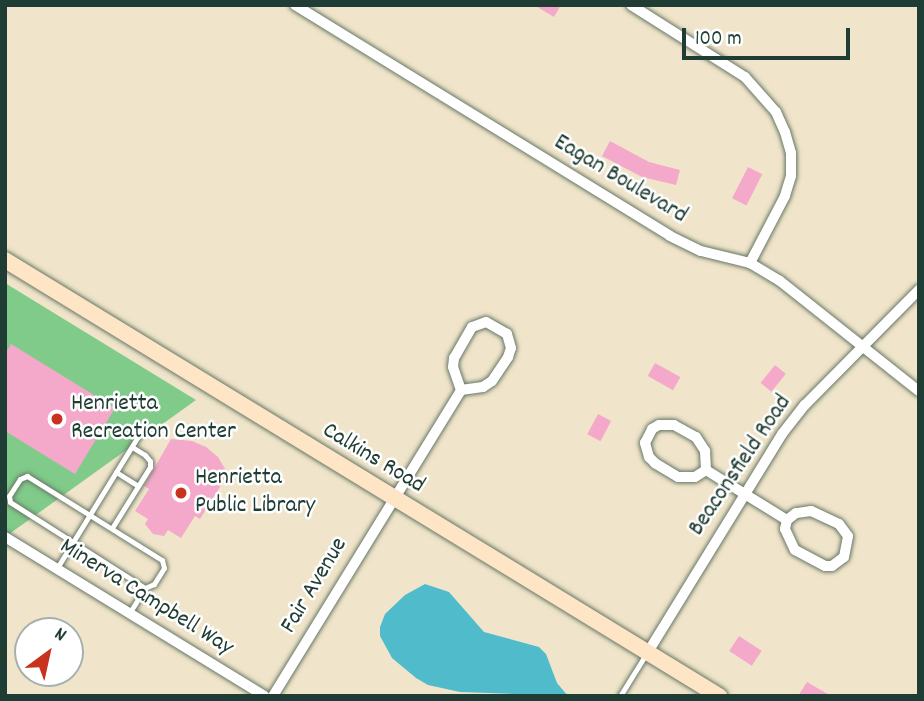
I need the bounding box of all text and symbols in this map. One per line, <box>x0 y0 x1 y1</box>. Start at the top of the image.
scale bar <box>686 14 854 58</box>
text: 100 m <box>695 25 742 55</box>
street label: Eagan Boulevard <box>548 129 692 231</box>
street label: Beaconsfield Road <box>683 390 799 542</box>
place label: Henrietta Recreation Center <box>71 391 236 447</box>
marker: Henrietta Recreation Center <box>49 411 65 427</box>
street label: Calkins Road <box>316 417 430 501</box>
place label: Henrietta Public Library <box>195 465 315 521</box>
marker: Henrietta Public Library <box>173 485 189 501</box>
street label: Minerva Campbell Way <box>54 533 238 663</box>
street label: Fair Avenue <box>275 533 355 639</box>
north arrow <box>14 617 84 687</box>
text: N <box>48 622 71 650</box>

